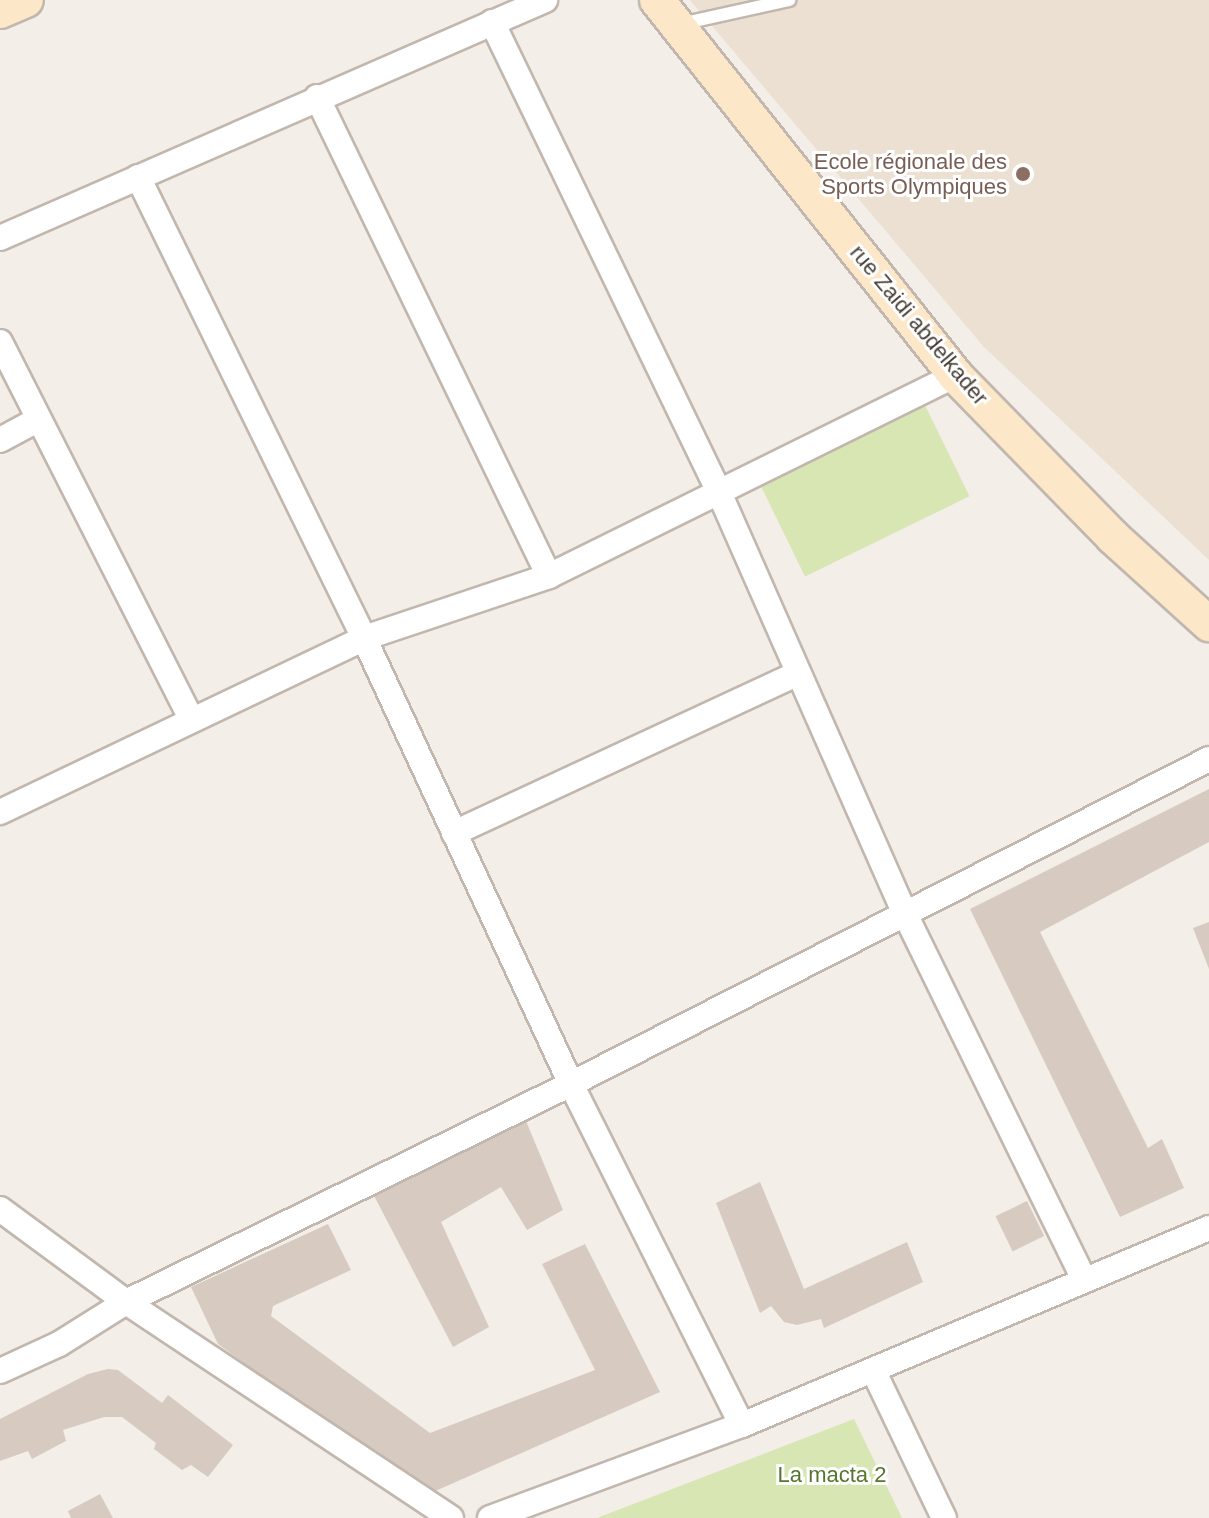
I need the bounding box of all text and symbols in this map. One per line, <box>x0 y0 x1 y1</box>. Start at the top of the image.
place label: Ecole régionale des Sports Olympiques <box>814 148 1007 200</box>
marker: Ecole régionale des Sports Olympiques <box>1014 165 1032 183</box>
street label: rue Zaidi abdelkader <box>844 240 994 410</box>
park label: La macta 2 <box>778 1462 886 1488</box>

